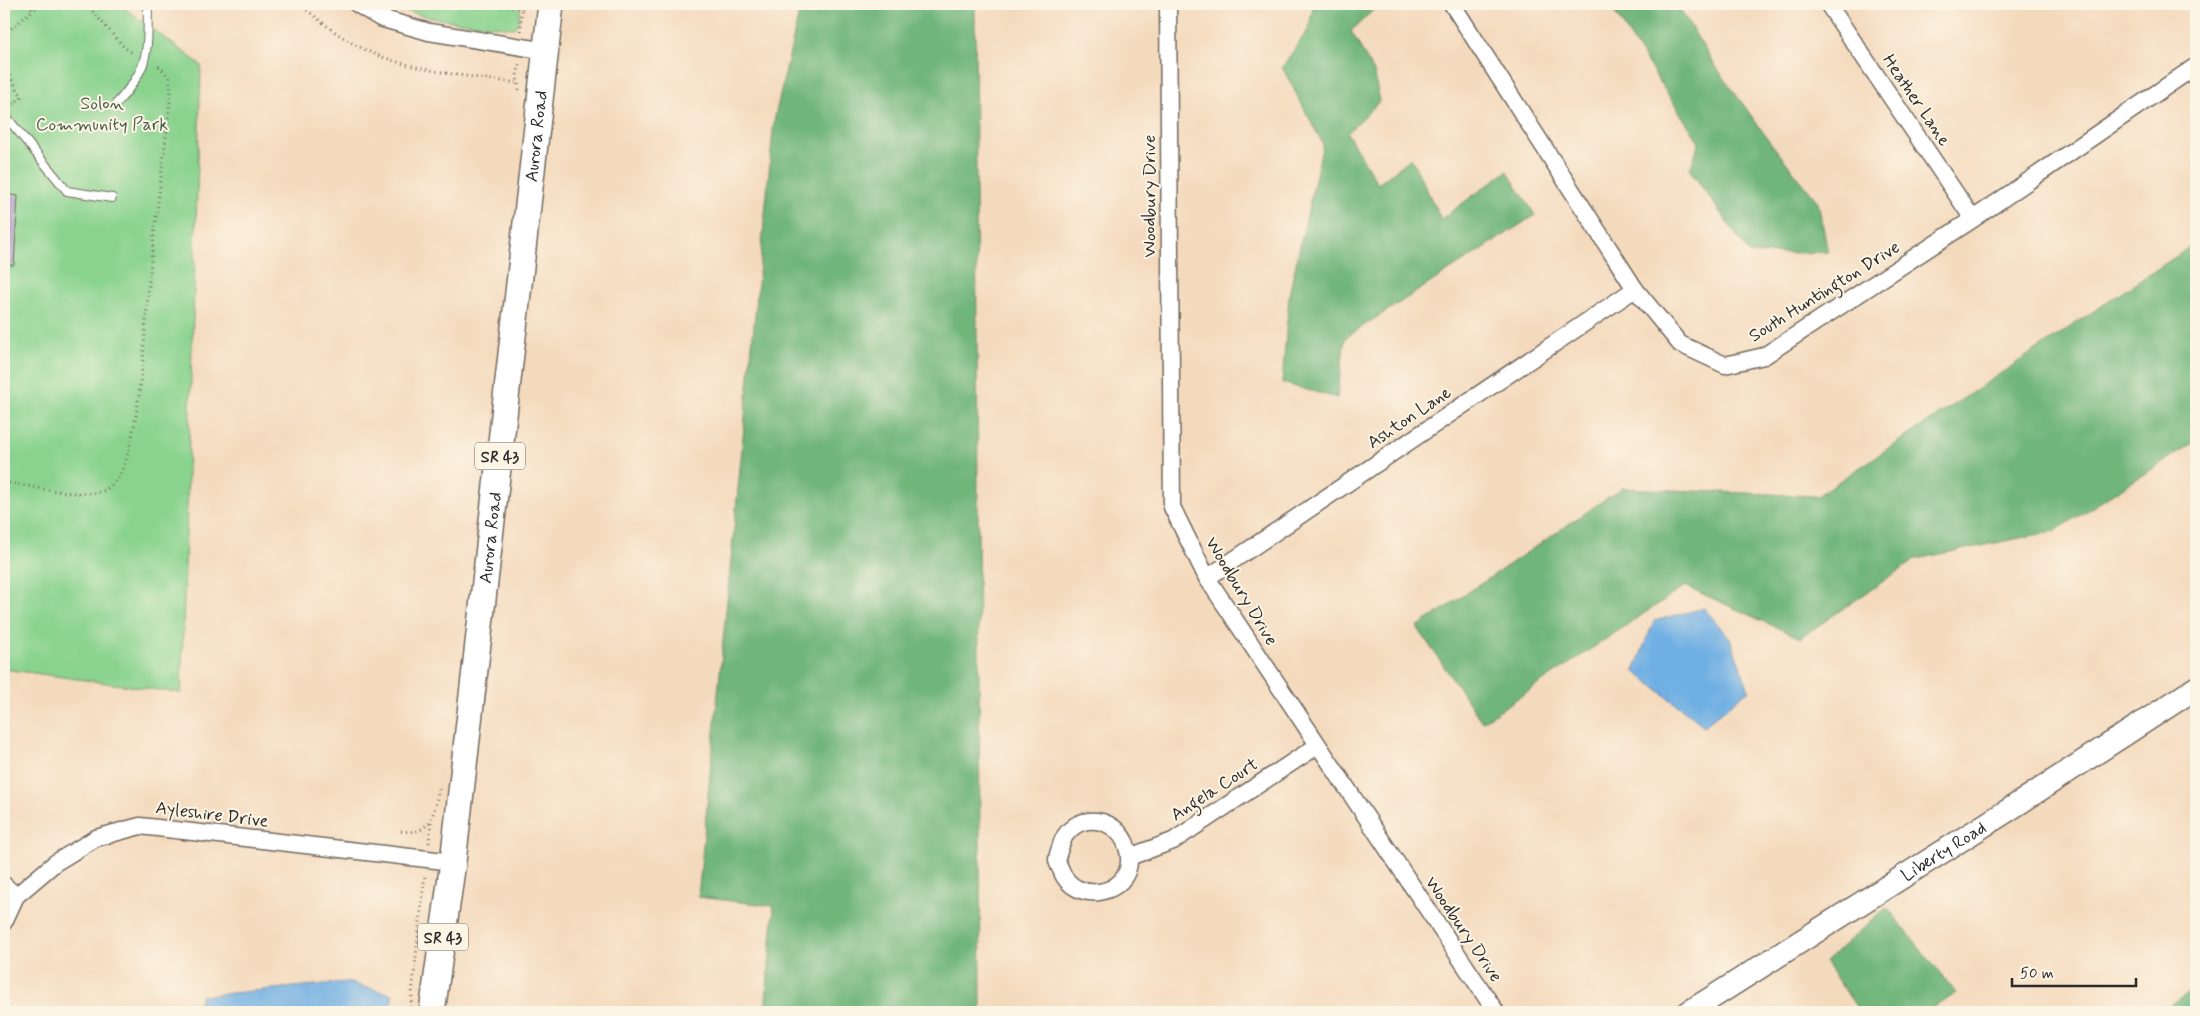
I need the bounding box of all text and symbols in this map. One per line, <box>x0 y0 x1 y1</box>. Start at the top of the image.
street label: Heather Lane <box>1877 50 1956 151</box>
street label: Aurora Road <box>520 89 554 183</box>
park label: Solon Community Park <box>36 92 168 137</box>
street label: Woodbury Drive <box>1138 135 1162 257</box>
street label: South Huntington Drive <box>1744 236 1906 350</box>
street label: Ashton Lane <box>1363 381 1456 455</box>
road number: SR 43 <box>475 442 525 470</box>
street label: Aurora Road <box>474 491 508 585</box>
street label: Woodbury Drive <box>1199 533 1283 650</box>
street label: Angela Court <box>1166 753 1264 829</box>
street label: Ayleshire Drive <box>154 796 270 834</box>
street label: Liberty Road <box>1897 816 1991 888</box>
street label: Woodbury Drive <box>1419 872 1507 987</box>
road number: SR 43 <box>418 924 468 950</box>
scale bar <box>2012 956 2136 988</box>
text: 50 m <box>2020 964 2054 984</box>

